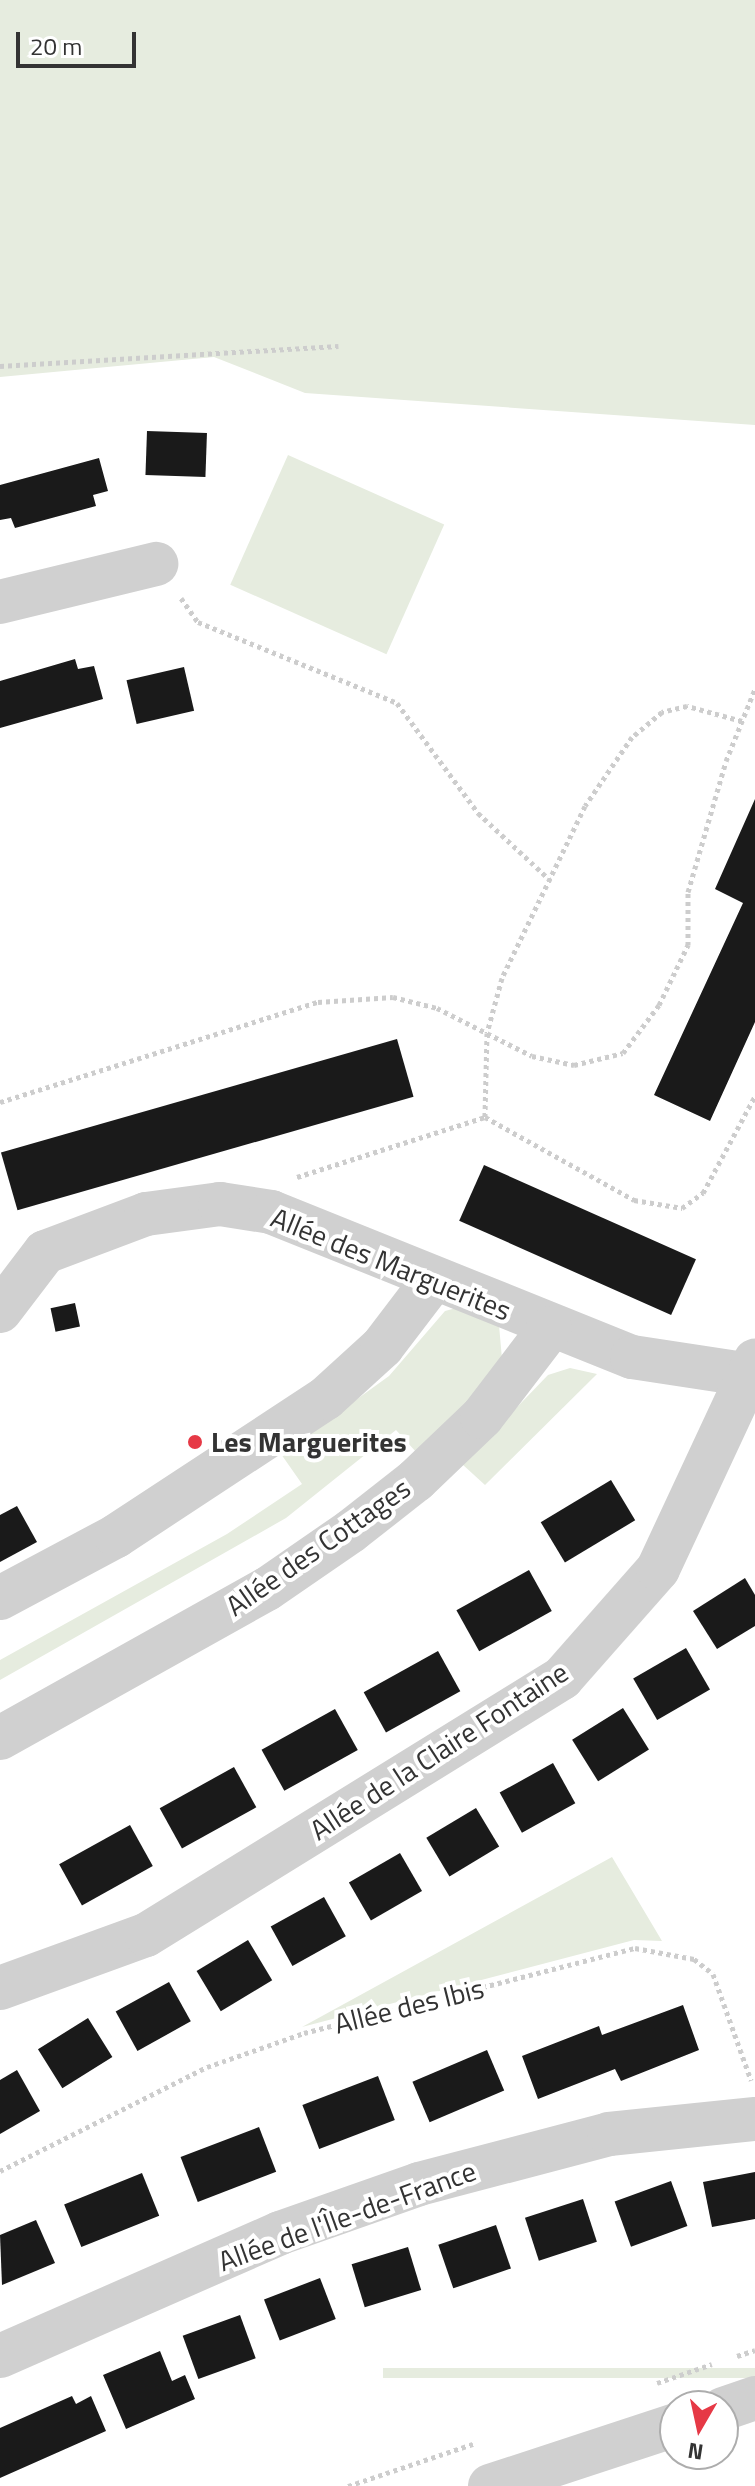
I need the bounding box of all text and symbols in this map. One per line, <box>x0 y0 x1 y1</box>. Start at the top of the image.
scale bar <box>20 16 140 66</box>
text: 20 m <box>30 28 82 64</box>
street label: Allée des Marguerites <box>266 1201 516 1327</box>
place label: Les Marguerites <box>211 1425 407 1459</box>
marker: Les Marguerites <box>186 1433 204 1451</box>
street label: Allée des Cottages <box>219 1471 417 1623</box>
street label: Allée de la Claire Fontaine <box>304 1655 574 1847</box>
street label: Allée des Ibis <box>331 1971 487 2041</box>
street label: Allée de l'Île-de-France <box>214 2154 480 2278</box>
north arrow <box>659 2390 739 2470</box>
text: N <box>685 2434 706 2470</box>

